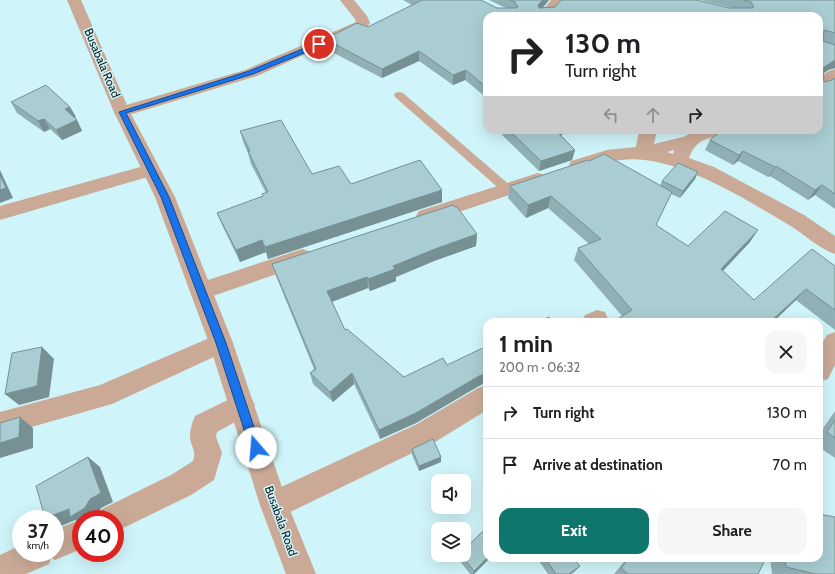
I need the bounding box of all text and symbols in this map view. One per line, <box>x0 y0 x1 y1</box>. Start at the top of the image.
street label: Busabala Road <box>81 26 124 100</box>
text: 130 m <box>565 26 641 60</box>
pin <box>302 27 336 61</box>
icon: right <box>499 28 551 80</box>
icon: arrive <box>308 33 330 55</box>
text: Turn right <box>565 60 636 82</box>
icon: left <box>600 104 622 126</box>
icon: ahead <box>642 104 664 126</box>
icon: right <box>684 104 706 126</box>
text: 1 min <box>499 329 553 358</box>
button: close <box>765 331 807 373</box>
text: 200 m · 06:32 <box>499 359 580 375</box>
icon: right <box>499 402 521 424</box>
text: Turn right <box>533 404 594 422</box>
text: 130 m <box>767 404 807 422</box>
position arrow <box>235 427 277 469</box>
icon: arrive <box>499 454 521 476</box>
text: Arrive at destination <box>533 456 663 474</box>
text: 70 m <box>773 456 807 474</box>
map controls <box>431 474 471 562</box>
button: sound <box>431 474 471 514</box>
street label: Busabala Road <box>262 484 301 558</box>
button: Exit <box>499 508 649 554</box>
button: Share <box>657 508 807 554</box>
speed limit sign: 40 <box>72 510 124 562</box>
text: 37 <box>28 519 48 543</box>
button: layers <box>431 522 471 562</box>
text: km/h <box>27 539 49 552</box>

